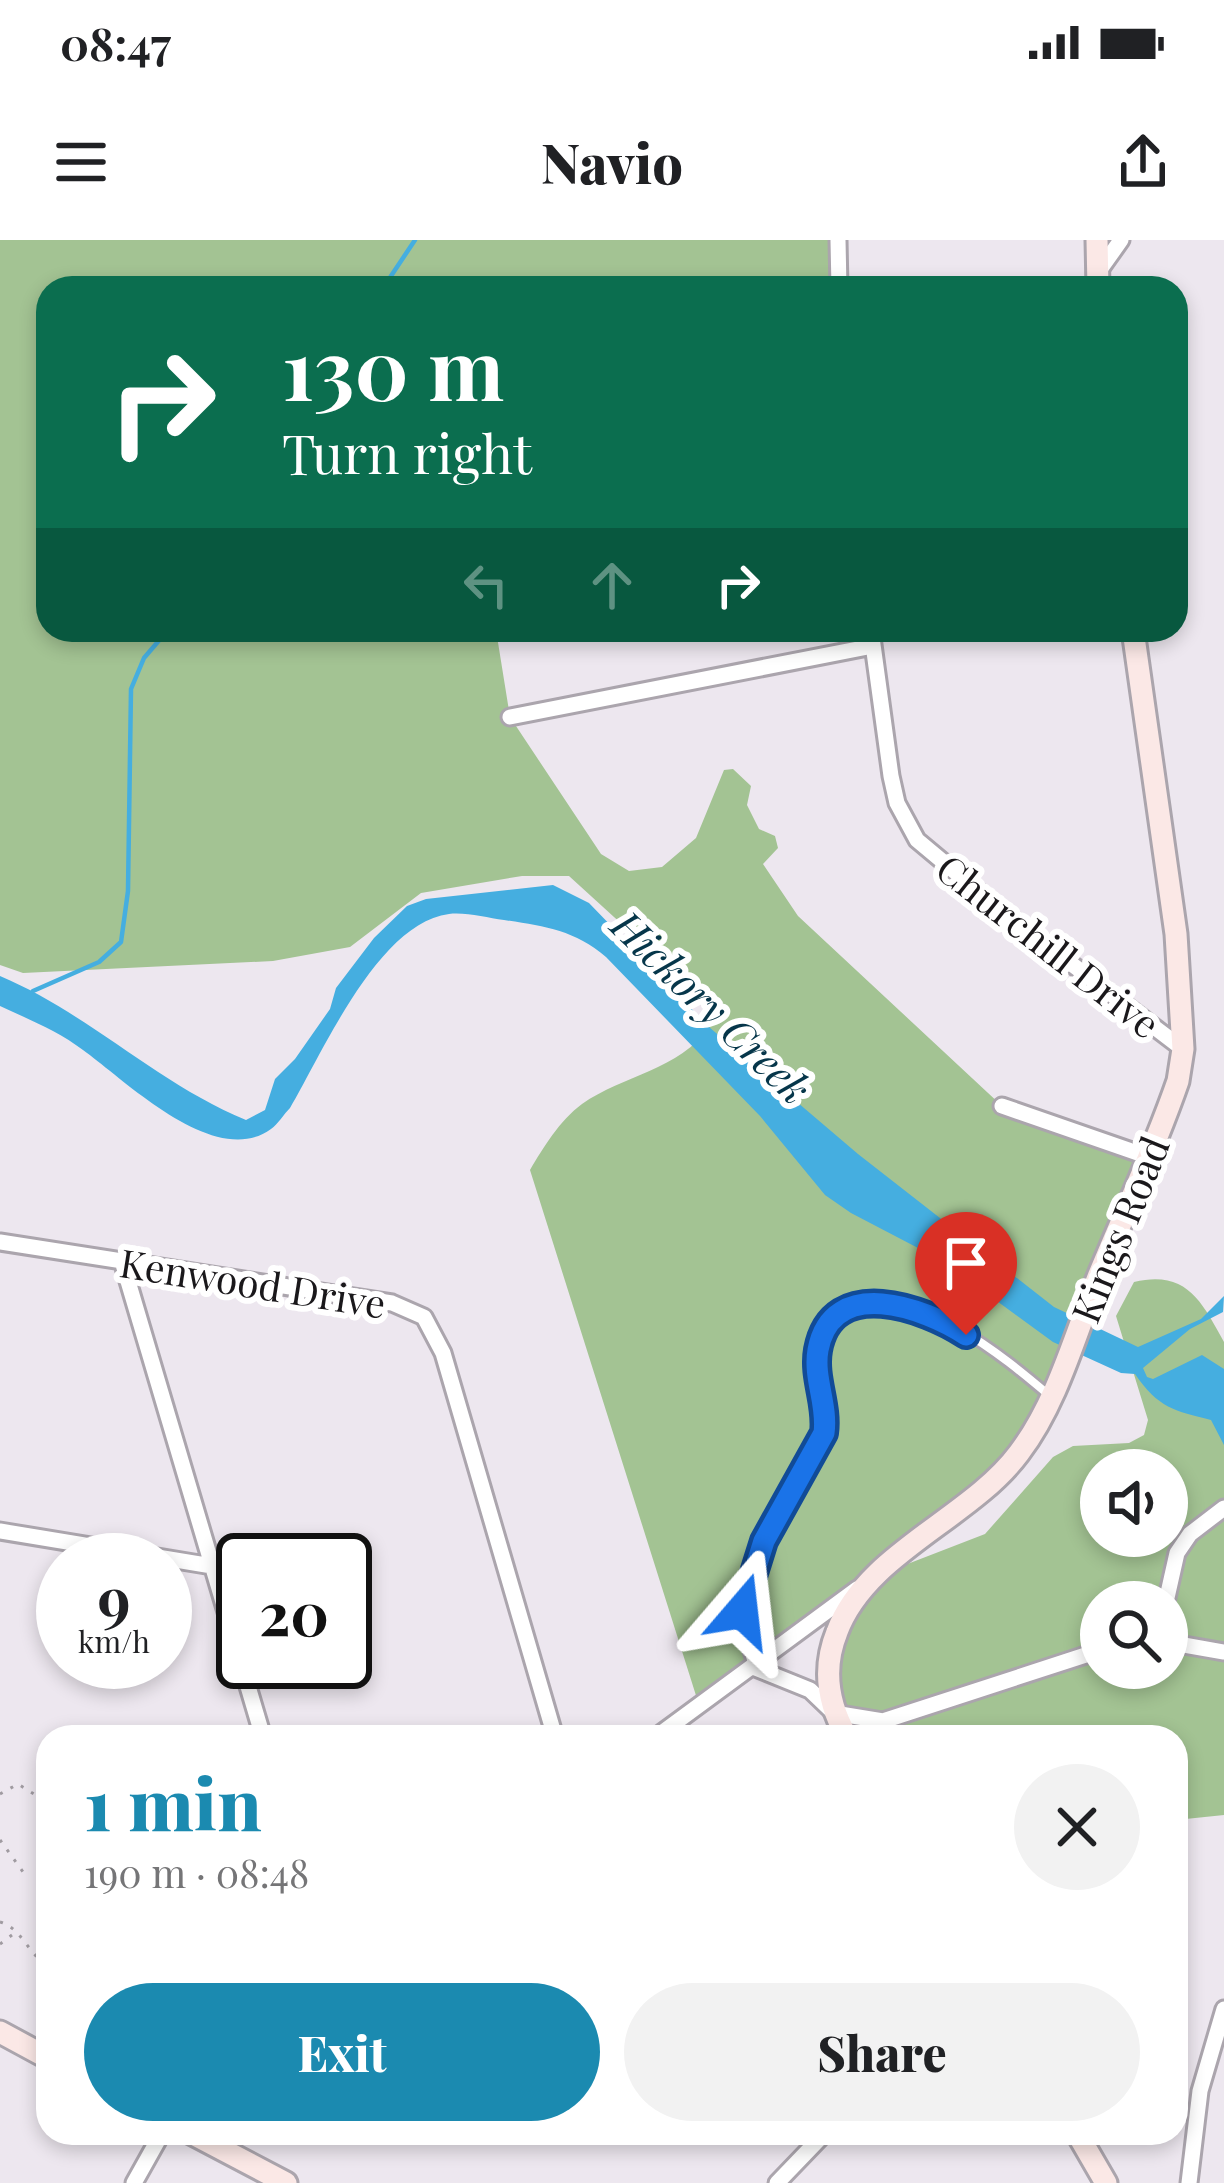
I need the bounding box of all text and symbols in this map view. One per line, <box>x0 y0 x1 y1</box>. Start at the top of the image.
text: 08:47 <box>60 12 171 72</box>
text: Navio <box>541 126 683 198</box>
icon: menu <box>48 129 114 195</box>
icon: share <box>1110 129 1176 195</box>
text: 130 m <box>282 310 504 422</box>
icon: right <box>84 324 240 480</box>
text: Turn right <box>282 417 532 489</box>
icon: left <box>453 552 519 618</box>
icon: ahead <box>579 552 645 618</box>
icon: right <box>705 552 771 618</box>
street label: Churchill Drive <box>927 841 1171 1049</box>
water label: Hickory Creek <box>599 896 823 1115</box>
street label: Kings Road <box>1058 1128 1180 1330</box>
pin <box>915 1212 1017 1335</box>
icon: arrive <box>933 1230 999 1296</box>
street label: Kenwood Drive <box>116 1235 390 1329</box>
map controls <box>1080 1449 1188 1689</box>
button: sound <box>1080 1449 1188 1557</box>
speed limit sign: 20 <box>216 1533 372 1689</box>
position arrow <box>679 1548 805 1674</box>
text: 9 <box>97 1556 131 1636</box>
button: search <box>1080 1581 1188 1689</box>
text: km/h <box>78 1621 150 1661</box>
text: 1 min <box>84 1753 262 1849</box>
button: close <box>1014 1764 1140 1890</box>
text: 190 m · 08:48 <box>84 1846 309 1898</box>
button: Exit <box>84 1983 600 2121</box>
button: Share <box>624 1983 1140 2121</box>

